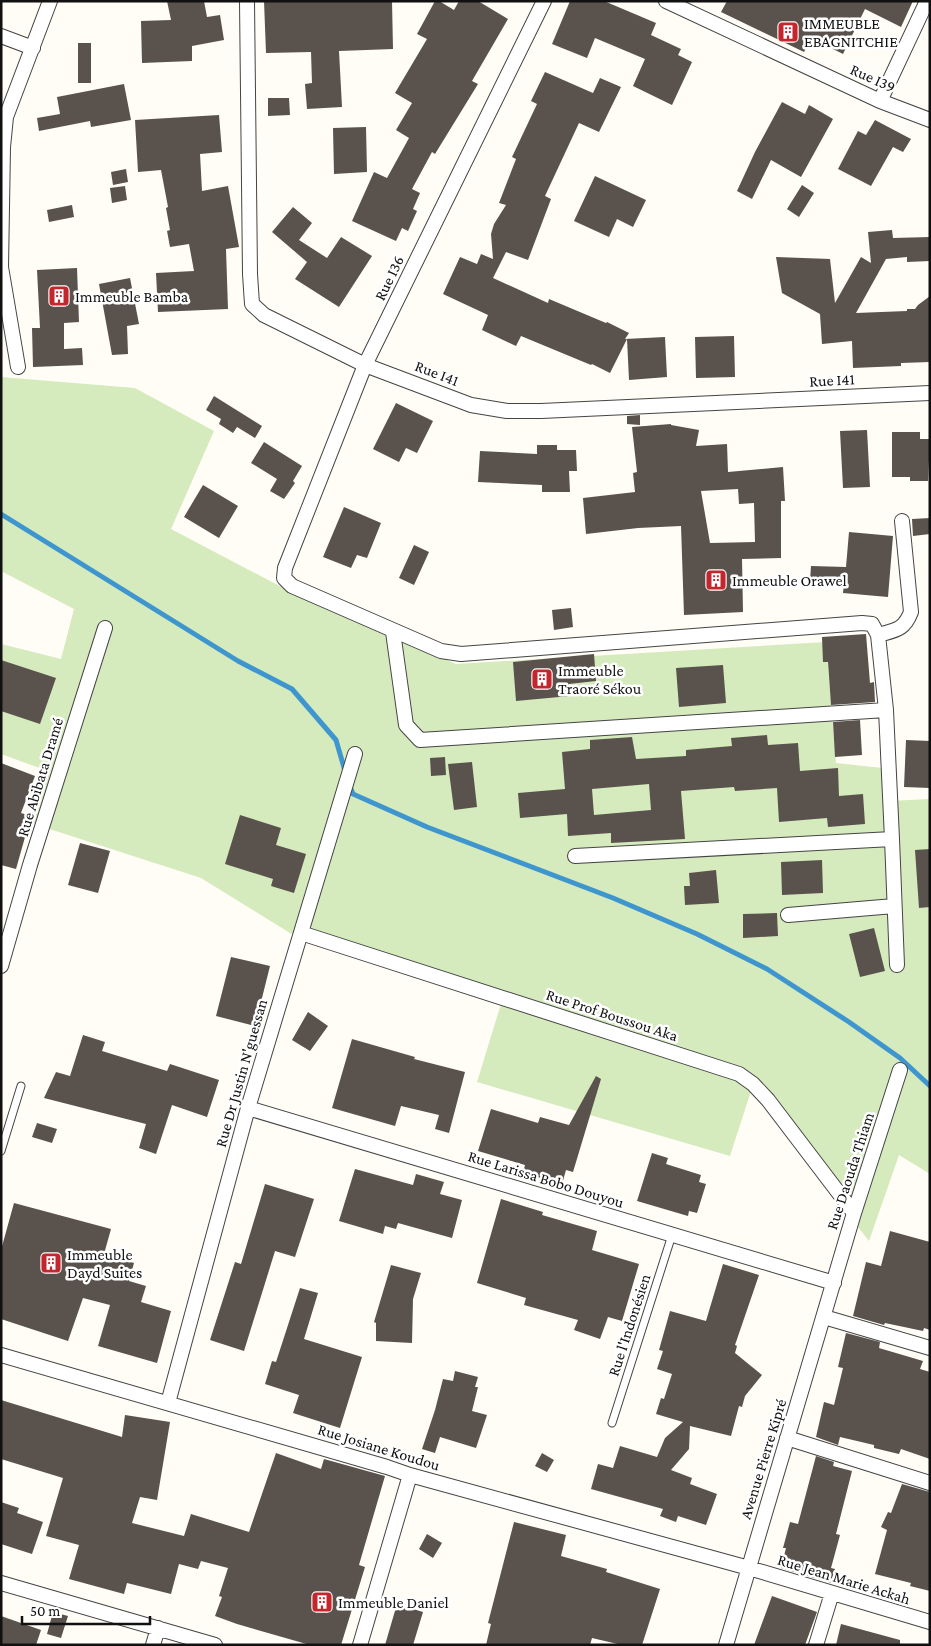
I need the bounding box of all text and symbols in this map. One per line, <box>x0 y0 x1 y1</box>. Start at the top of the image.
place label: IMMEUBLE EBAGNITCHIE <box>804 15 898 50</box>
building icon: IMMEUBLE EBAGNITCHIE <box>776 20 800 44</box>
street label: Rue I39 <box>848 61 898 95</box>
street label: Rue I36 <box>371 253 407 303</box>
building icon: Immeuble Bamba <box>47 284 71 308</box>
place label: Immeuble Bamba <box>75 288 189 305</box>
street label: Rue I41 <box>413 357 461 389</box>
street label: Rue I41 <box>809 370 855 390</box>
building icon: Immeuble Orawel <box>704 568 728 592</box>
place label: Immeuble Orawel <box>732 572 847 589</box>
place label: Immeuble Traoré Sékou <box>558 662 642 697</box>
building icon: Immeuble Traoré Sékou <box>530 667 554 691</box>
street label: Rue Abibata Dramé <box>14 716 66 838</box>
street label: Rue Prof Boussou Aka <box>544 986 681 1045</box>
street label: Rue Dr Justin N'guessan <box>212 997 271 1149</box>
street label: Rue Daouda Thiam <box>823 1110 877 1232</box>
street label: Rue Larissa Bobo Douyou <box>466 1147 626 1212</box>
place label: Immeuble Dayd Suites <box>67 1246 142 1282</box>
building icon: Immeuble Dayd Suites <box>39 1251 63 1275</box>
street label: Rue l'Indonésien <box>604 1271 654 1378</box>
street label: Avenue Pierre Kipré <box>737 1397 790 1521</box>
street label: Rue Josiane Koudou <box>316 1420 443 1475</box>
street label: Rue Jean Marie Ackah <box>775 1551 913 1608</box>
building icon: Immeuble Daniel <box>310 1590 334 1614</box>
scale bar <box>22 1594 150 1626</box>
place label: Immeuble Daniel <box>338 1594 449 1611</box>
text: 50 m <box>30 1603 60 1619</box>

